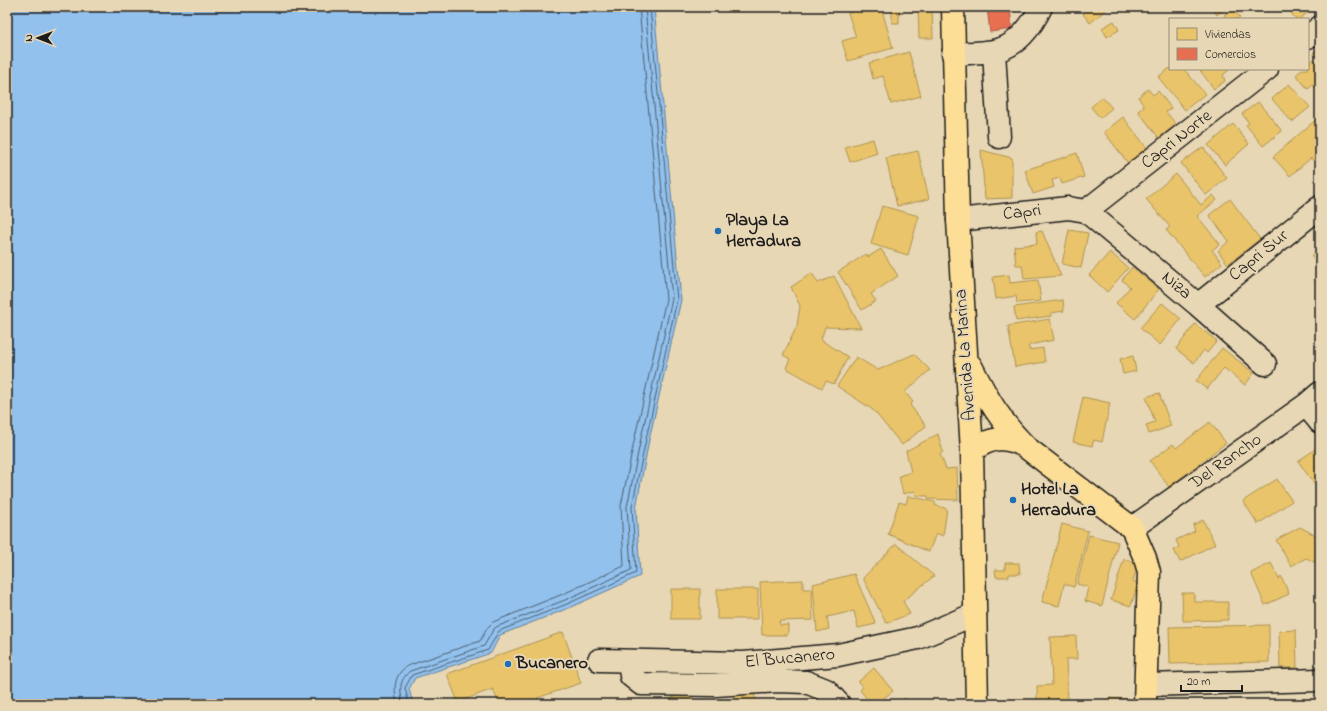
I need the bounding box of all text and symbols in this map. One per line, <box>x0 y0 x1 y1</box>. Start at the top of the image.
north arrow <box>18 18 58 58</box>
legend <box>1169 18 1309 70</box>
text: Viviendas <box>1204 26 1251 44</box>
text: N <box>21 34 37 42</box>
text: Comercios <box>1205 46 1256 64</box>
street label: Capri Norte <box>1136 103 1219 176</box>
street label: Capri <box>1002 198 1042 228</box>
place label: Playa La Herradura <box>726 208 801 255</box>
street label: Capri Sur <box>1224 224 1295 288</box>
marker: Playa La Herradura <box>713 226 723 236</box>
street label: Niza <box>1155 266 1197 306</box>
street label: Avenida La Marina <box>948 288 984 422</box>
street label: Del Rancho <box>1184 427 1268 497</box>
place label: Hotel La Herradura <box>1021 477 1096 524</box>
marker: Hotel La Herradura <box>1008 495 1018 505</box>
street label: El Bucanero <box>744 642 836 676</box>
place label: Bucanero <box>515 651 588 677</box>
marker: Bucanero <box>503 659 513 669</box>
scale bar <box>1181 667 1242 693</box>
text: 20 m <box>1187 673 1210 691</box>

